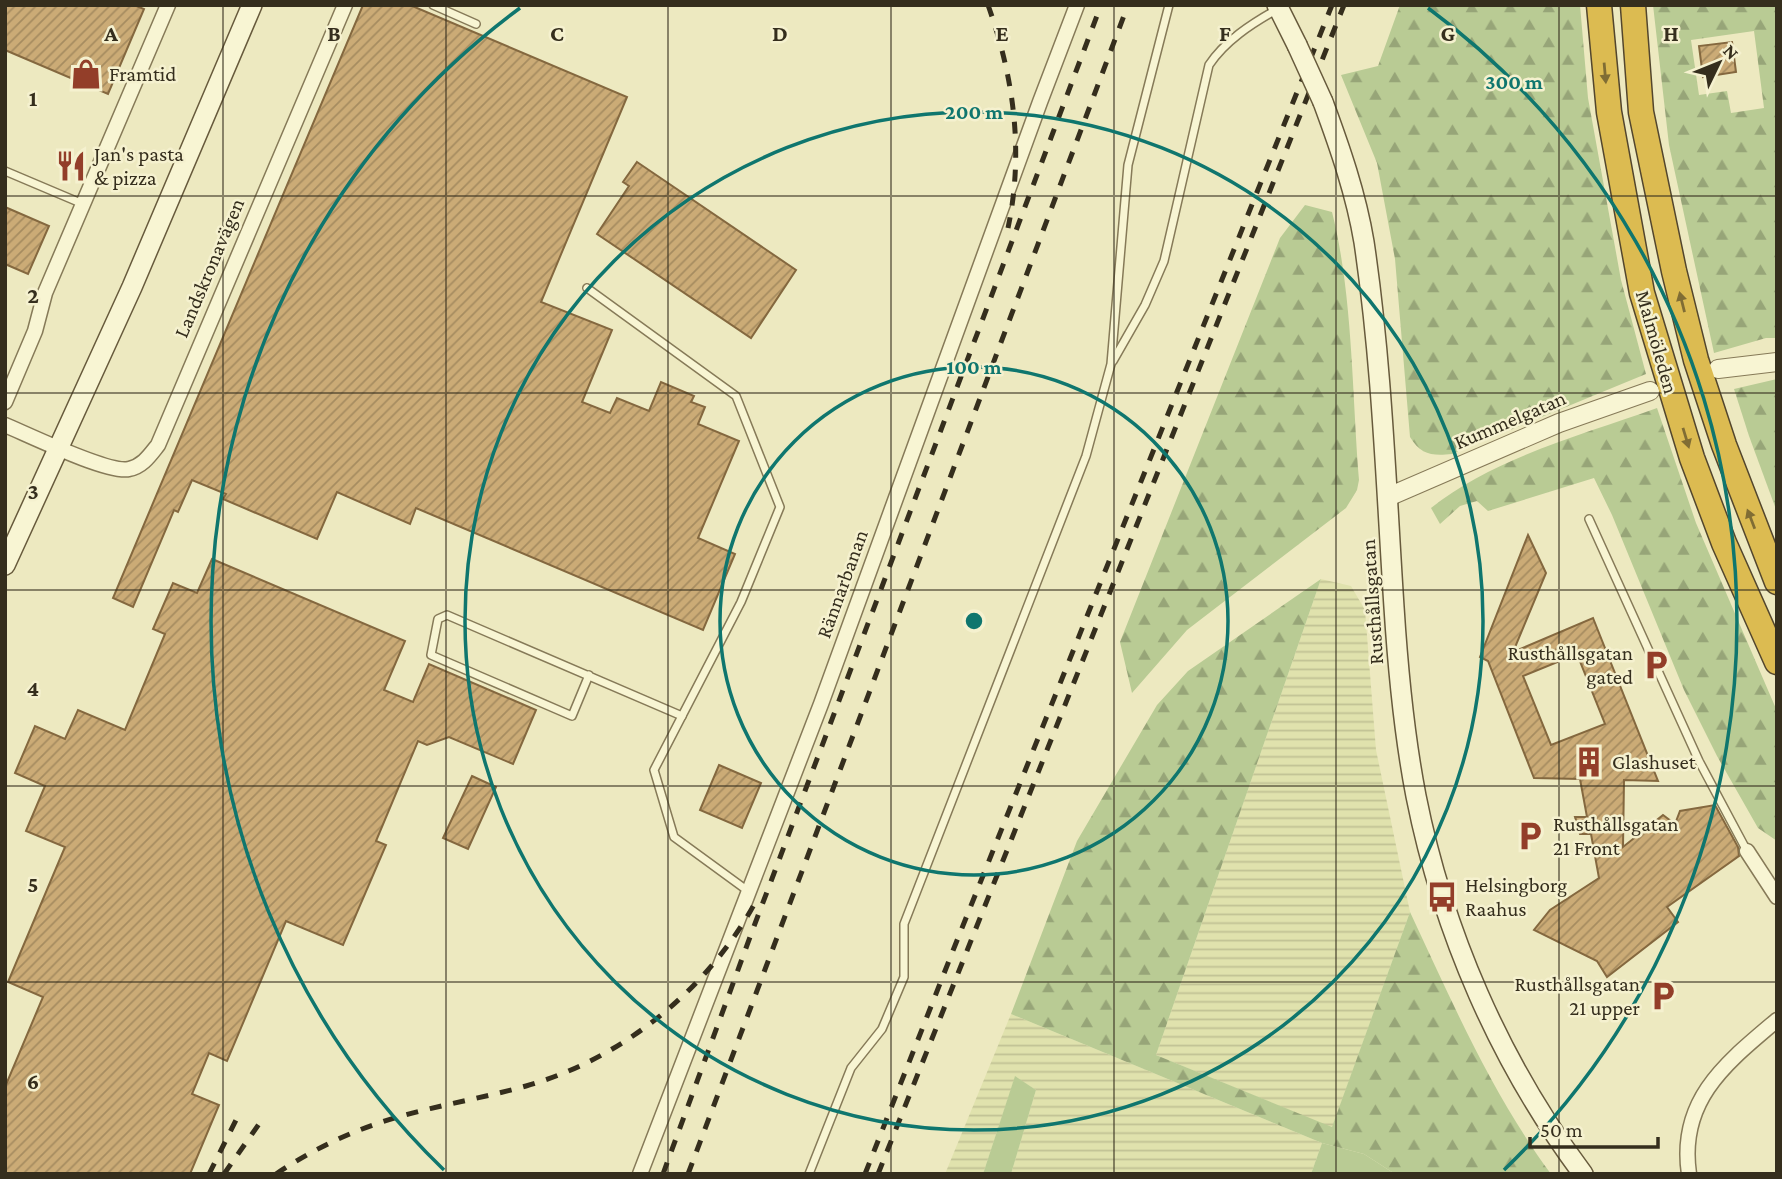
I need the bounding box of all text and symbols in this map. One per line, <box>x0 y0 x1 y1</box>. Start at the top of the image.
text: A <box>103 20 118 46</box>
text: B <box>327 20 341 46</box>
text: C <box>550 20 564 46</box>
text: D <box>772 20 788 46</box>
text: E <box>995 20 1009 46</box>
text: F <box>1219 20 1231 46</box>
text: G <box>1441 20 1456 46</box>
text: H <box>1663 20 1679 46</box>
north arrow <box>1684 28 1754 98</box>
text: N <box>1719 40 1743 64</box>
shop icon: Framtid <box>69 57 103 91</box>
place label: Framtid <box>109 62 176 86</box>
one-way arrow <box>1600 62 1611 84</box>
text: 300 m <box>1485 70 1543 94</box>
text: 1 <box>29 85 38 111</box>
text: 200 m <box>945 100 1003 124</box>
place label: Jan's pasta & pizza <box>92 142 184 190</box>
restaurant icon: Jan's pasta & pizza <box>54 149 88 183</box>
street label: Landskronavägen <box>169 195 249 341</box>
text: 2 <box>27 282 39 308</box>
street label: Malmöleden <box>1631 288 1683 396</box>
one-way arrow <box>1676 291 1687 313</box>
text: 100 m <box>946 355 1002 379</box>
street label: Kummelgatan <box>1451 386 1569 454</box>
one-way arrow <box>1681 428 1692 449</box>
text: 3 <box>27 478 39 504</box>
one-way arrow <box>1746 508 1757 529</box>
street label: Rännarbanan <box>811 527 873 641</box>
street label: Rusthållsgatan <box>1356 539 1388 665</box>
centre of rings <box>962 609 986 633</box>
place label: Rusthållsgatan gated <box>1507 641 1633 689</box>
parking icon: Rusthållsgatan gated <box>1639 648 1673 682</box>
text: 4 <box>27 675 39 701</box>
building icon: Glashuset <box>1572 745 1606 779</box>
place label: Glashuset <box>1612 750 1697 774</box>
place label: Rusthållsgatan 21 Front <box>1553 812 1679 860</box>
parking icon: Rusthållsgatan 21 Front <box>1513 819 1547 853</box>
text: 5 <box>27 871 39 897</box>
place label: Helsingborg Raahus <box>1465 873 1567 921</box>
bus stop icon: Helsingborg Raahus <box>1425 880 1459 914</box>
place label: Rusthållsgatan 21 upper <box>1514 972 1641 1020</box>
parking icon: Rusthållsgatan 21 upper <box>1646 979 1680 1013</box>
text: 6 <box>27 1068 39 1094</box>
scale bar <box>1530 1106 1658 1150</box>
text: 50 m <box>1540 1118 1583 1142</box>

